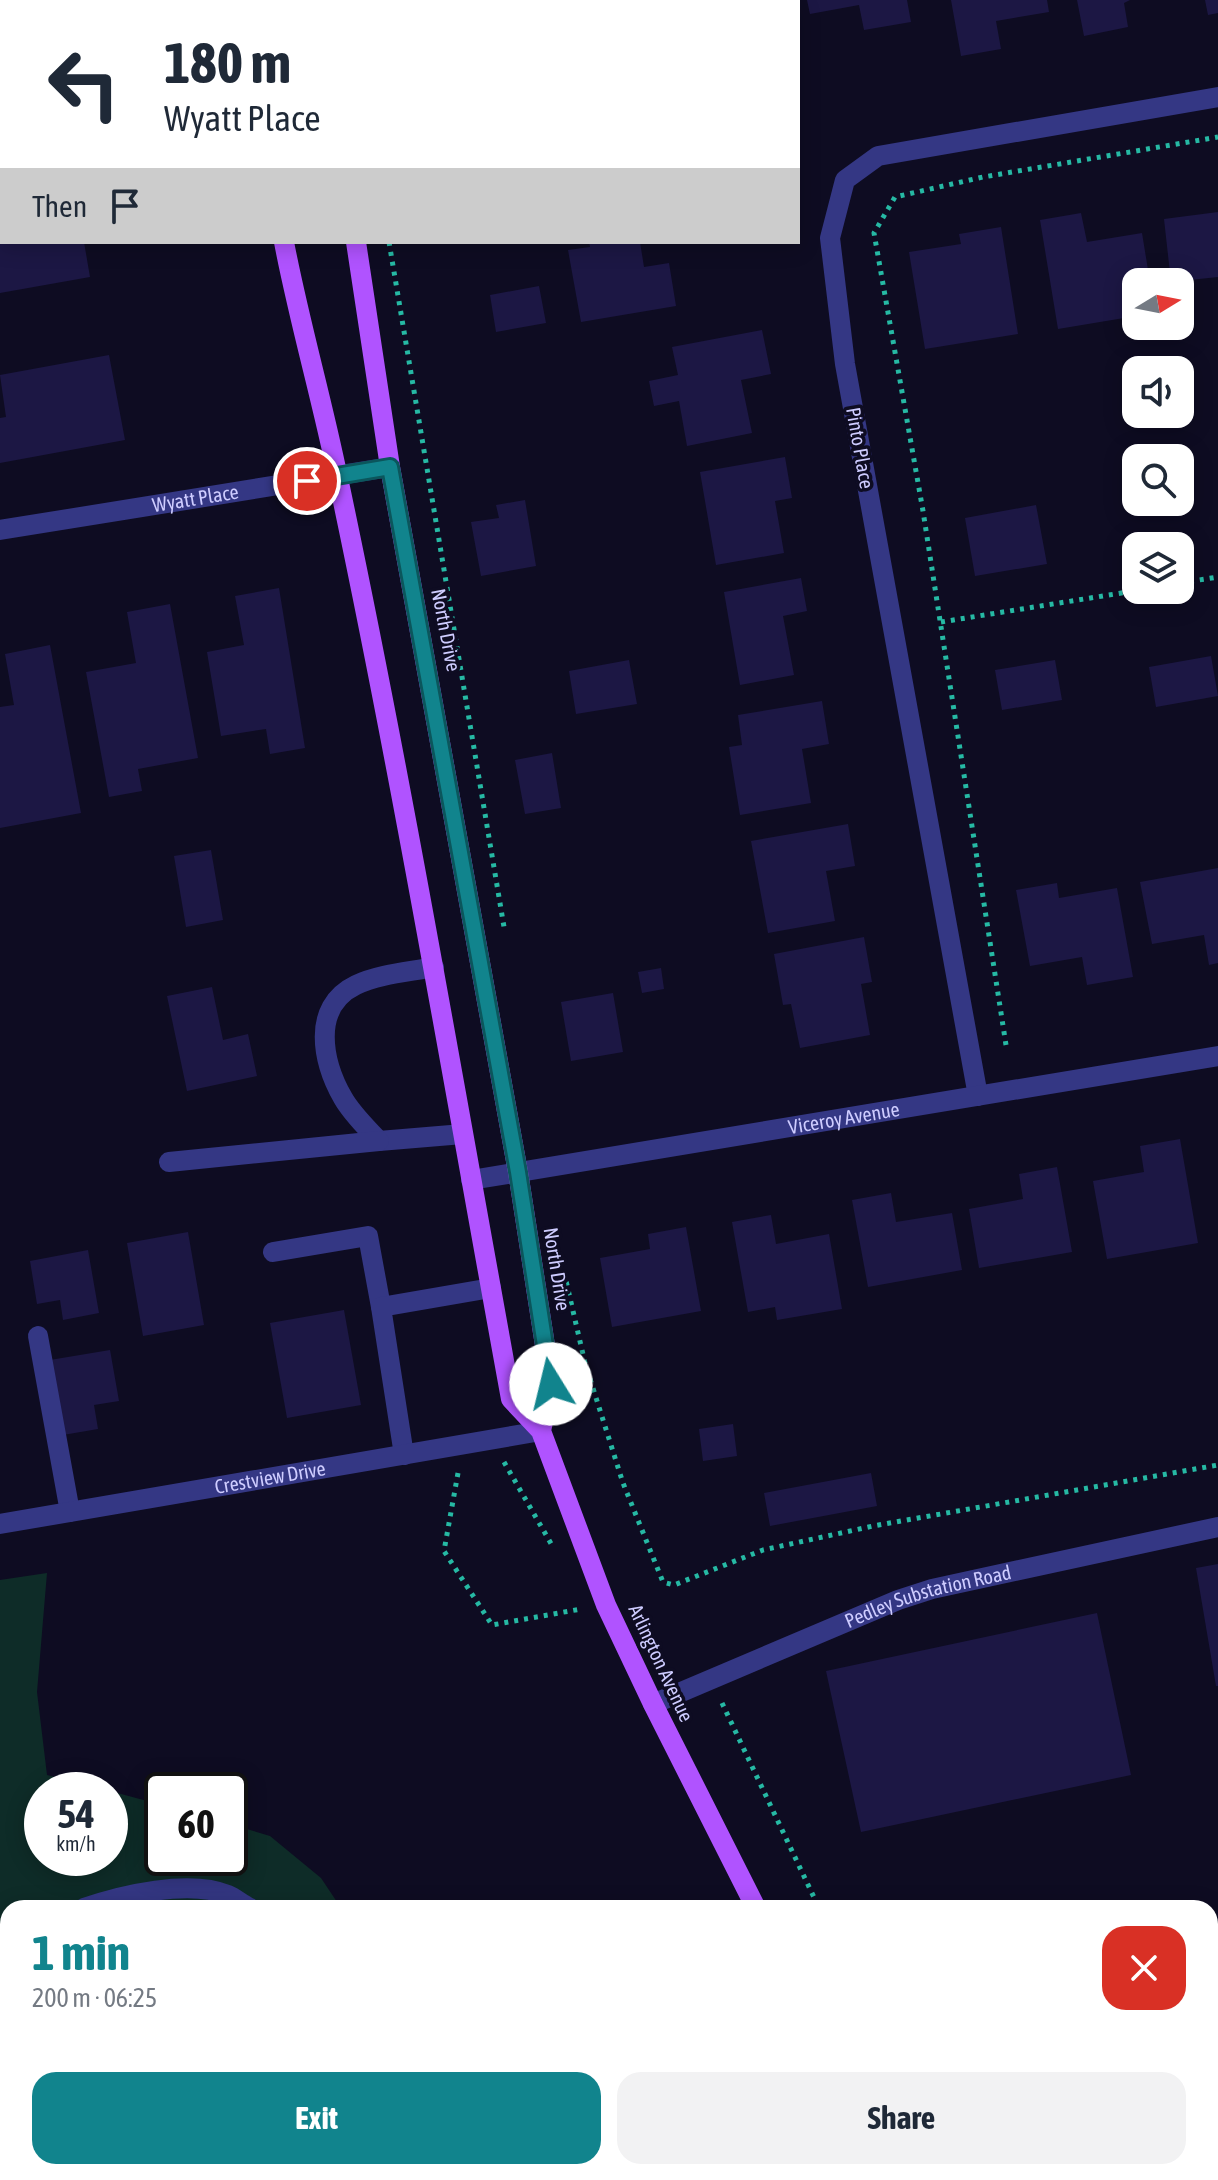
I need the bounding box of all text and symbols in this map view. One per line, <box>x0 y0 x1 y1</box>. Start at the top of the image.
text: 180 m <box>164 31 291 95</box>
icon: left <box>32 32 136 136</box>
text: Wyatt Place <box>164 97 321 139</box>
icon: arrive <box>103 184 147 228</box>
text: Then <box>32 189 87 223</box>
north arrow <box>1122 268 1194 340</box>
map controls <box>1122 268 1194 604</box>
button: sound <box>1122 356 1194 428</box>
street label: Pinto Place <box>842 405 879 490</box>
button: search <box>1122 444 1194 516</box>
pin <box>273 447 341 515</box>
icon: arrive <box>285 459 329 503</box>
street label: Wyatt Place <box>151 480 240 516</box>
button: layers <box>1122 532 1194 604</box>
street label: North Drive <box>427 587 466 673</box>
street label: Viceroy Avenue <box>786 1097 901 1138</box>
street label: North Drive <box>540 1226 575 1312</box>
position arrow <box>509 1342 593 1426</box>
street label: Crestview Drive <box>213 1456 327 1498</box>
street label: Pedley Substation Road <box>841 1560 1013 1632</box>
street label: Arlington Avenue <box>624 1601 699 1725</box>
speed limit sign: 60 <box>144 1772 248 1876</box>
text: 54 <box>57 1791 95 1836</box>
text: km/h <box>56 1832 96 1855</box>
text: 1 min <box>32 1925 130 1980</box>
button: close <box>1102 1926 1186 2010</box>
text: 200 m · 06:25 <box>32 1983 157 2013</box>
button: Exit <box>32 2072 601 2164</box>
button: Share <box>617 2072 1186 2164</box>

